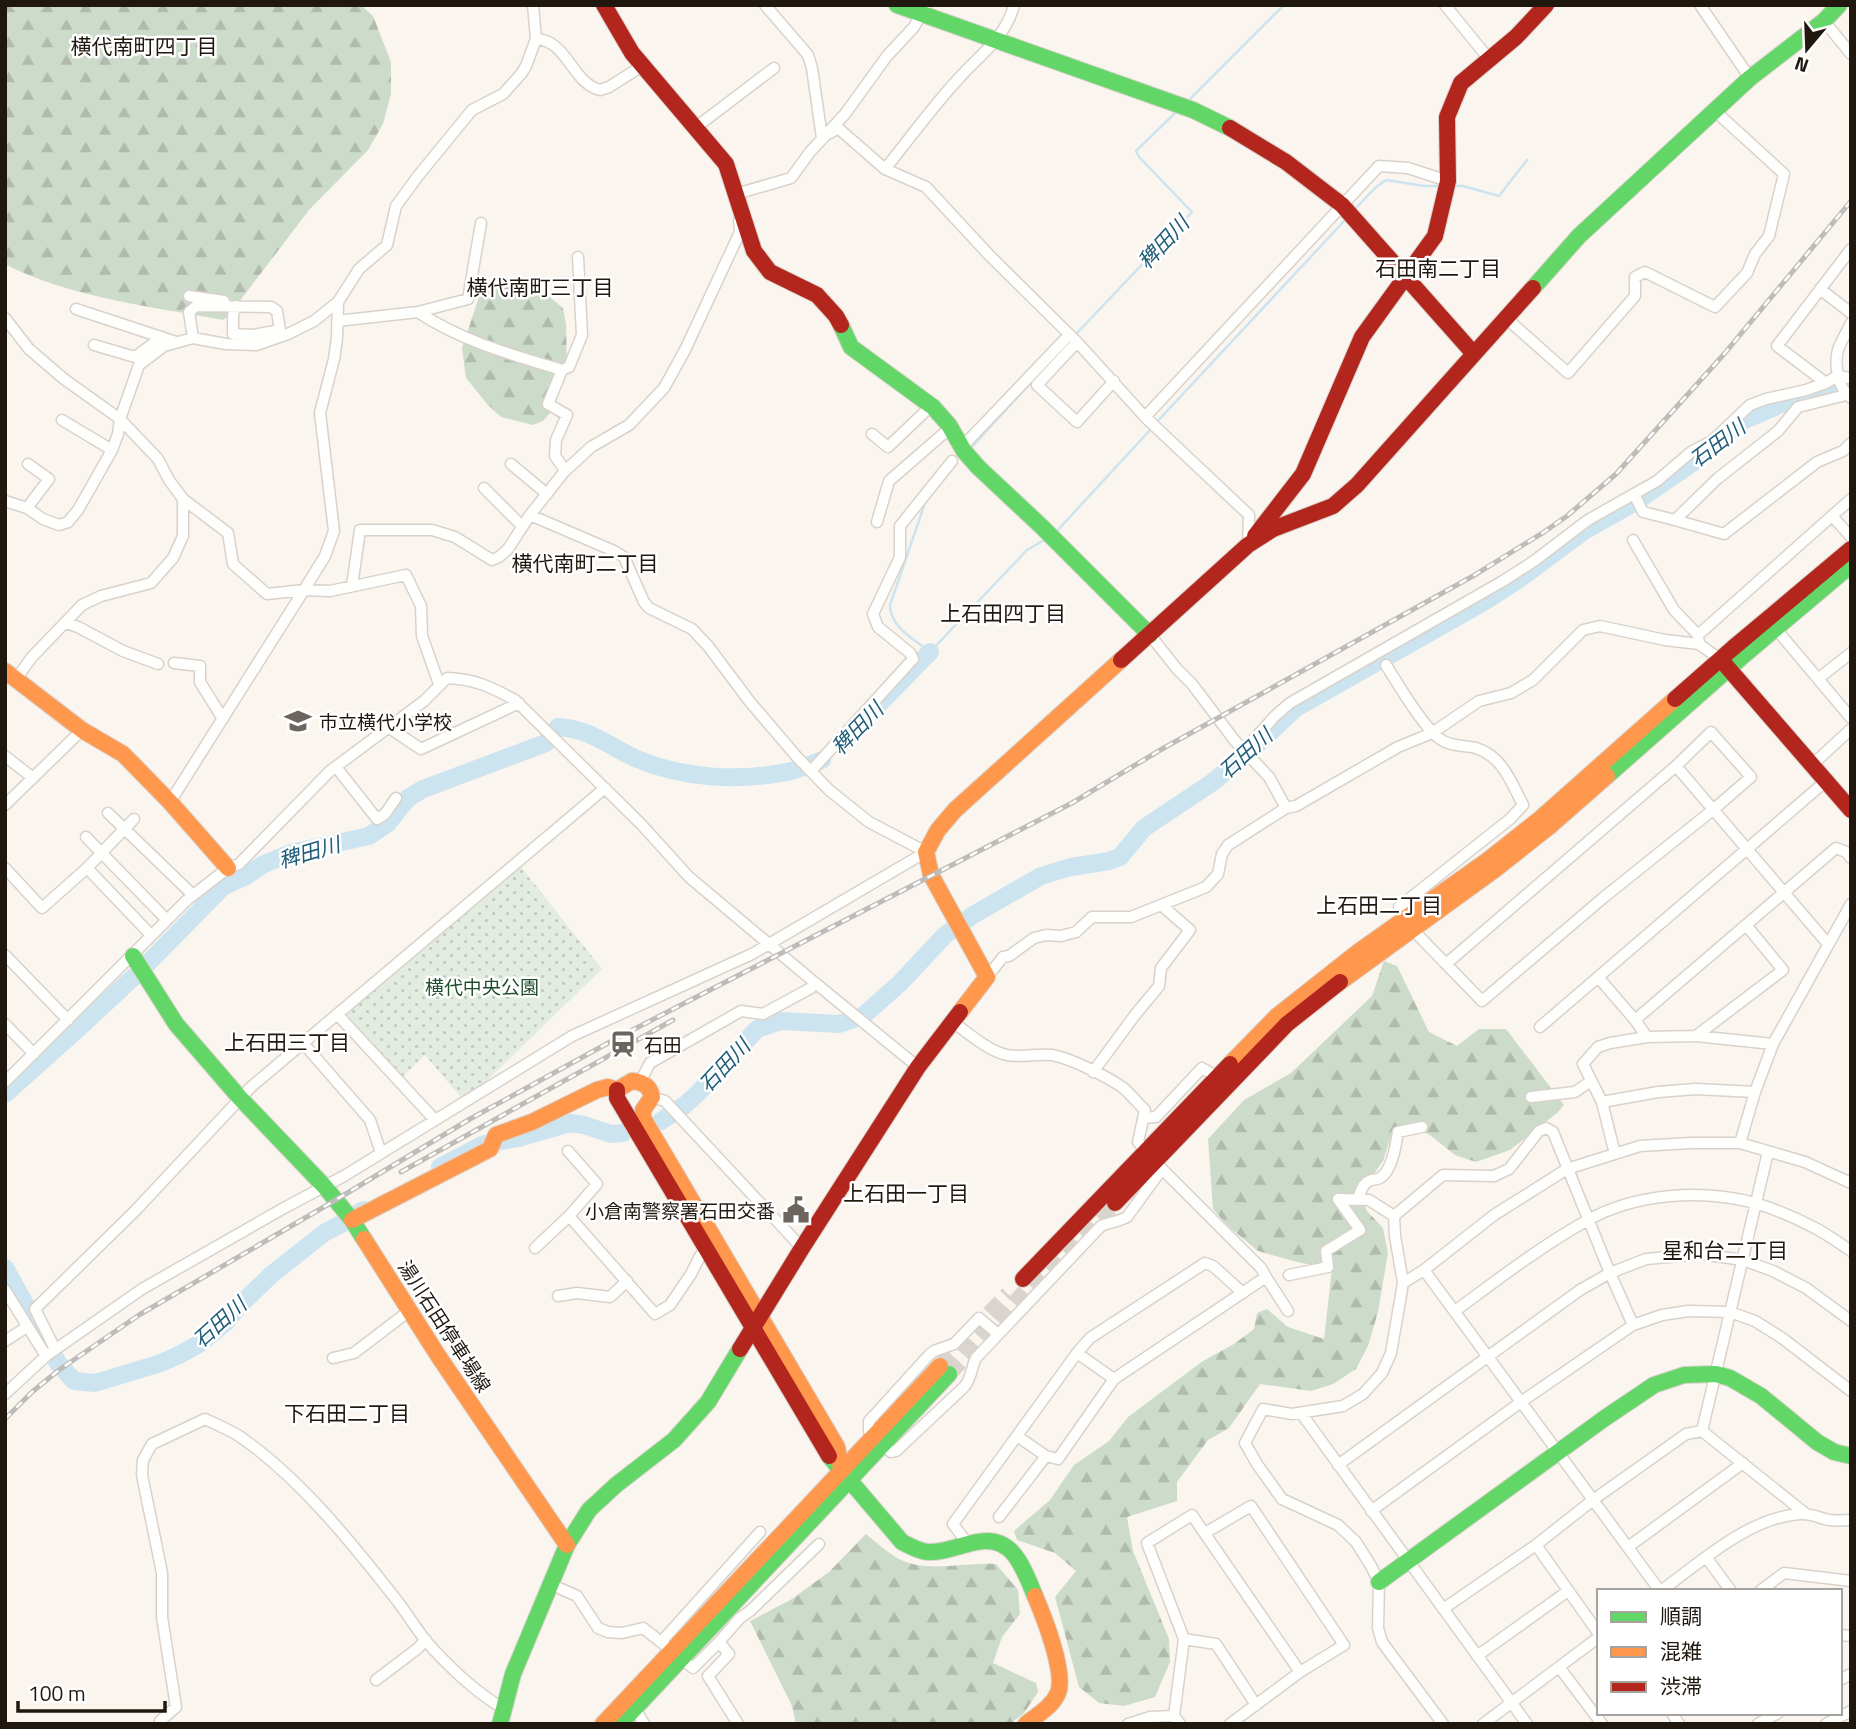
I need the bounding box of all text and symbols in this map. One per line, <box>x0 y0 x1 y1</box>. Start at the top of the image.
north arrow <box>1772 14 1842 84</box>
district label: 横代南町四丁目 <box>71 30 218 62</box>
text: N <box>1790 50 1812 81</box>
water label: 稗田川 <box>1130 207 1198 276</box>
district label: 石田南二丁目 <box>1375 252 1501 284</box>
district label: 横代南町三丁目 <box>467 271 614 303</box>
water label: 石田川 <box>1682 410 1753 475</box>
district label: 横代南町二丁目 <box>512 547 659 579</box>
district label: 上石田四丁目 <box>940 597 1066 629</box>
water label: 稗田川 <box>824 693 892 762</box>
school or university icon: 市立横代小学校 <box>283 706 313 736</box>
place label: 市立横代小学校 <box>319 707 452 736</box>
water label: 石田川 <box>1211 719 1281 786</box>
water label: 稗田川 <box>274 827 346 876</box>
district label: 上石田二丁目 <box>1316 889 1442 921</box>
park label: 横代中央公園 <box>425 972 539 1001</box>
district label: 上石田三丁目 <box>224 1026 350 1058</box>
station icon: 石田 <box>608 1029 638 1059</box>
place label: 石田 <box>644 1030 682 1059</box>
water label: 石田川 <box>691 1030 759 1099</box>
district label: 上石田一丁目 <box>843 1177 969 1209</box>
public building icon: 小倉南警察署石田交番 <box>781 1195 811 1225</box>
place label: 小倉南警察署石田交番 <box>585 1196 775 1225</box>
district label: 星和台二丁目 <box>1662 1234 1788 1266</box>
street label: 湯川石田停車場線 <box>391 1254 499 1398</box>
water label: 石田川 <box>185 1288 255 1355</box>
district label: 下石田二丁目 <box>284 1397 410 1429</box>
legend <box>1597 1589 1842 1715</box>
text: 順調 <box>1660 1600 1702 1632</box>
text: 混雑 <box>1660 1635 1702 1667</box>
scale bar <box>18 1670 164 1714</box>
text: 渋滞 <box>1660 1670 1702 1702</box>
text: 100 m <box>28 1677 85 1709</box>

